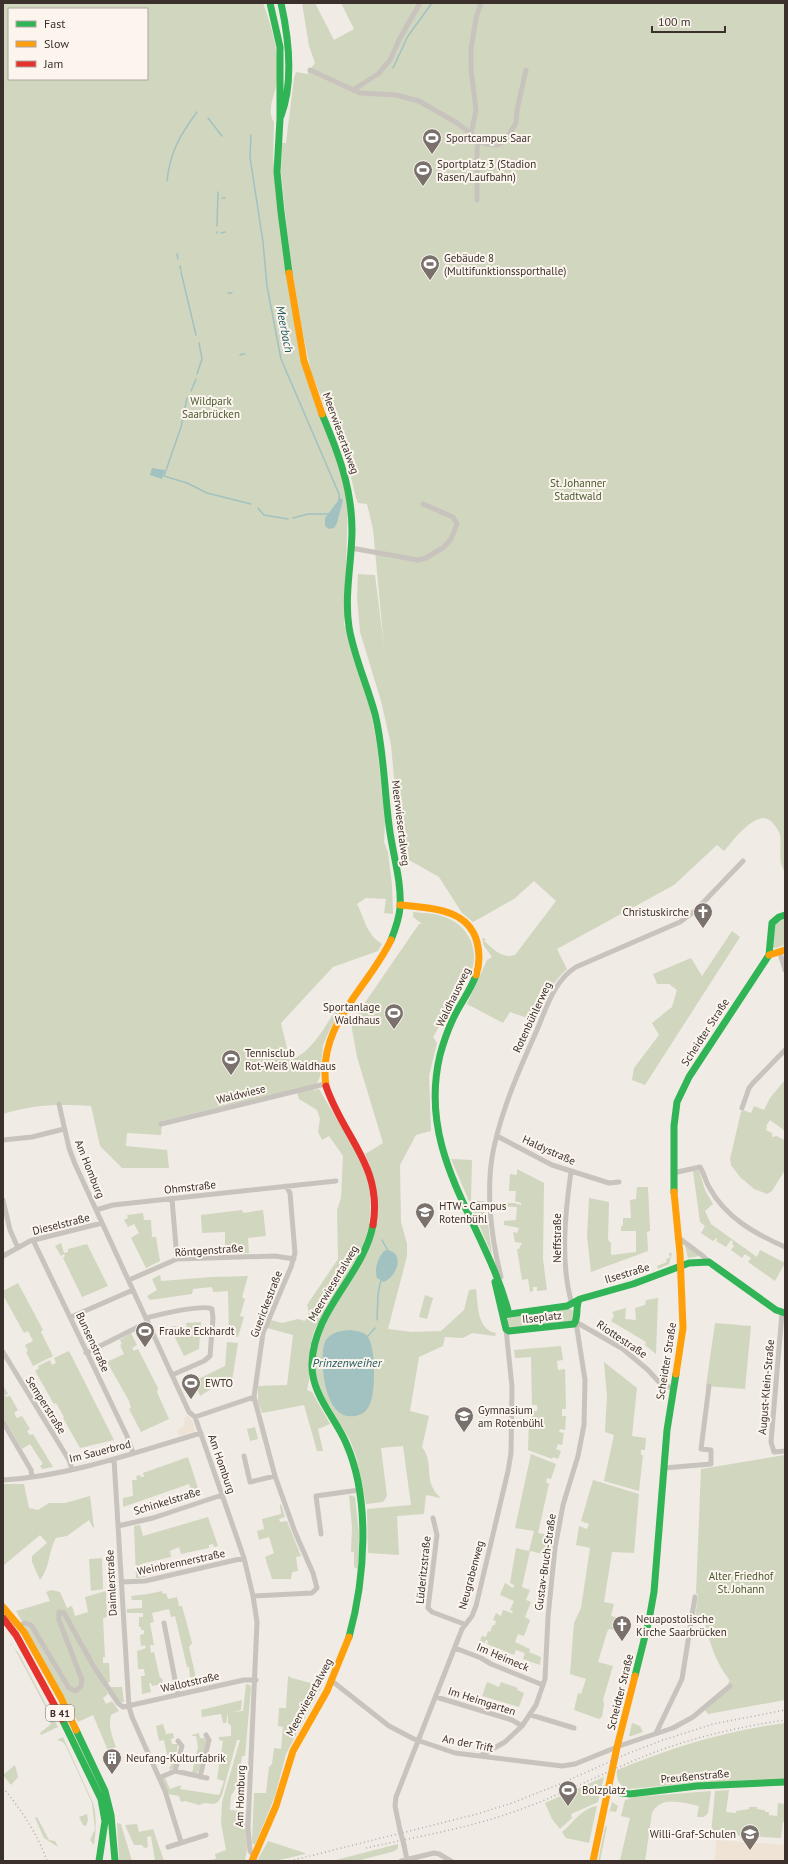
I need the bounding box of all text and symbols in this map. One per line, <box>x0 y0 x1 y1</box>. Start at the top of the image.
legend <box>8 8 148 80</box>
scale bar <box>652 8 725 34</box>
text: 100 m <box>658 14 691 29</box>
text: Fast <box>44 16 65 31</box>
text: Slow <box>44 36 69 51</box>
text: Jam <box>43 56 63 71</box>
sports icon: Sportcampus Saar <box>421 127 443 155</box>
place label: Sportcampus Saar <box>446 131 531 145</box>
place label: Sportplatz 3 (Stadion Rasen/Laufbahn) <box>437 157 536 184</box>
sports icon: Sportplatz 3 (Stadion Rasen/Laufbahn) <box>412 159 434 187</box>
place label: Gebäude 8 (Multifunktionssporthalle) <box>444 251 566 278</box>
sports icon: Gebäude 8 (Multifunktionssporthalle) <box>419 253 441 281</box>
water label: Meerbach <box>273 304 297 354</box>
street label: Meerwiesertalweg <box>320 390 362 476</box>
park label: Wildpark Saarbrücken <box>182 394 240 421</box>
park label: St. Johanner Stadtwald <box>550 476 606 503</box>
street label: Meerwiesertalweg <box>389 779 413 867</box>
church icon: Christuskirche <box>692 901 714 929</box>
place label: Christuskirche <box>623 905 689 919</box>
street label: Waldhausweg <box>433 965 473 1029</box>
street label: Rotenbühlerweg <box>509 979 555 1055</box>
street label: Scheidter Straße <box>678 995 732 1069</box>
place label: Sportanlage Waldhaus <box>323 1000 380 1027</box>
sports icon: Sportanlage Waldhaus <box>383 1002 405 1030</box>
place label: Tennisclub Rot-Weiß Waldhaus <box>245 1046 336 1073</box>
sports icon: Tennisclub Rot-Weiß Waldhaus <box>220 1048 242 1076</box>
street label: Waldwiese <box>215 1081 267 1107</box>
street label: Haldystraße <box>520 1132 578 1168</box>
street label: Am Homburg <box>72 1138 108 1200</box>
street label: Ohmstraße <box>163 1177 217 1197</box>
place label: HTW - Campus Rotenbühl <box>439 1199 507 1226</box>
school or university icon: HTW - Campus Rotenbühl <box>414 1201 436 1229</box>
street label: Dieselstraße <box>31 1210 92 1238</box>
street label: Neffstraße <box>550 1213 564 1263</box>
street label: Röntgenstraße <box>174 1241 244 1259</box>
street label: Meerwiesertalweg <box>305 1242 361 1324</box>
street label: Ilsestraße <box>603 1259 652 1286</box>
street label: Guerickestraße <box>247 1268 285 1339</box>
street label: Ilseplatz <box>521 1308 563 1326</box>
street label: Bunsenstraße <box>73 1310 113 1374</box>
street label: Riottestraße <box>594 1317 650 1361</box>
sports icon: Frauke Eckhardt <box>134 1320 156 1348</box>
street label: Scheidter Straße <box>653 1321 679 1401</box>
place label: Frauke Eckhardt <box>159 1324 235 1338</box>
street label: August-Klein-Straße <box>755 1338 777 1435</box>
water label: Prinzenweiher <box>312 1355 383 1370</box>
sports icon: EWTO <box>180 1372 202 1400</box>
street label: Semperstraße <box>23 1374 69 1437</box>
place label: EWTO <box>205 1376 233 1390</box>
place label: Gymnasium am Rotenbühl <box>478 1403 544 1430</box>
school or university icon: Gymnasium am Rotenbühl <box>453 1405 475 1433</box>
street label: Am Homburg <box>205 1432 239 1496</box>
street label: Im Sauerbrod <box>68 1437 132 1465</box>
street label: Schinkelstraße <box>132 1484 203 1518</box>
street label: Gustav-Bruch-Straße <box>531 1512 559 1611</box>
street label: Lüderitzstraße <box>412 1535 434 1605</box>
street label: Neugrabenweg <box>455 1539 487 1611</box>
street label: Weinbrennerstraße <box>136 1546 227 1578</box>
street label: Daimlerstraße <box>102 1549 120 1617</box>
park label: Alter Friedhof St. Johann <box>709 1569 774 1596</box>
place label: Neuapostolische Kirche Saarbrücken <box>636 1612 727 1639</box>
church icon: Neuapostolische Kirche Saarbrücken <box>611 1614 633 1642</box>
street label: Im Heimeck <box>475 1640 532 1675</box>
street label: Scheidter Straße <box>604 1652 636 1732</box>
street label: Meerwiesertalweg <box>283 1656 335 1738</box>
street label: Wallotstraße <box>159 1668 221 1696</box>
street label: Im Heimgarten <box>446 1683 518 1719</box>
road number: B 41 <box>46 1705 74 1721</box>
street label: An der Trift <box>441 1731 495 1755</box>
building icon: Neufang-Kulturfabrik <box>101 1747 123 1775</box>
place label: Neufang-Kulturfabrik <box>126 1751 226 1765</box>
street label: Am Homburg <box>232 1765 248 1827</box>
street label: Preußenstraße <box>660 1766 730 1786</box>
sports icon: Bolzplatz <box>557 1779 579 1807</box>
place label: Bolzplatz <box>582 1783 626 1797</box>
school or university icon: Willi-Graf-Schulen <box>739 1823 761 1851</box>
place label: Willi-Graf-Schulen <box>650 1827 736 1841</box>

